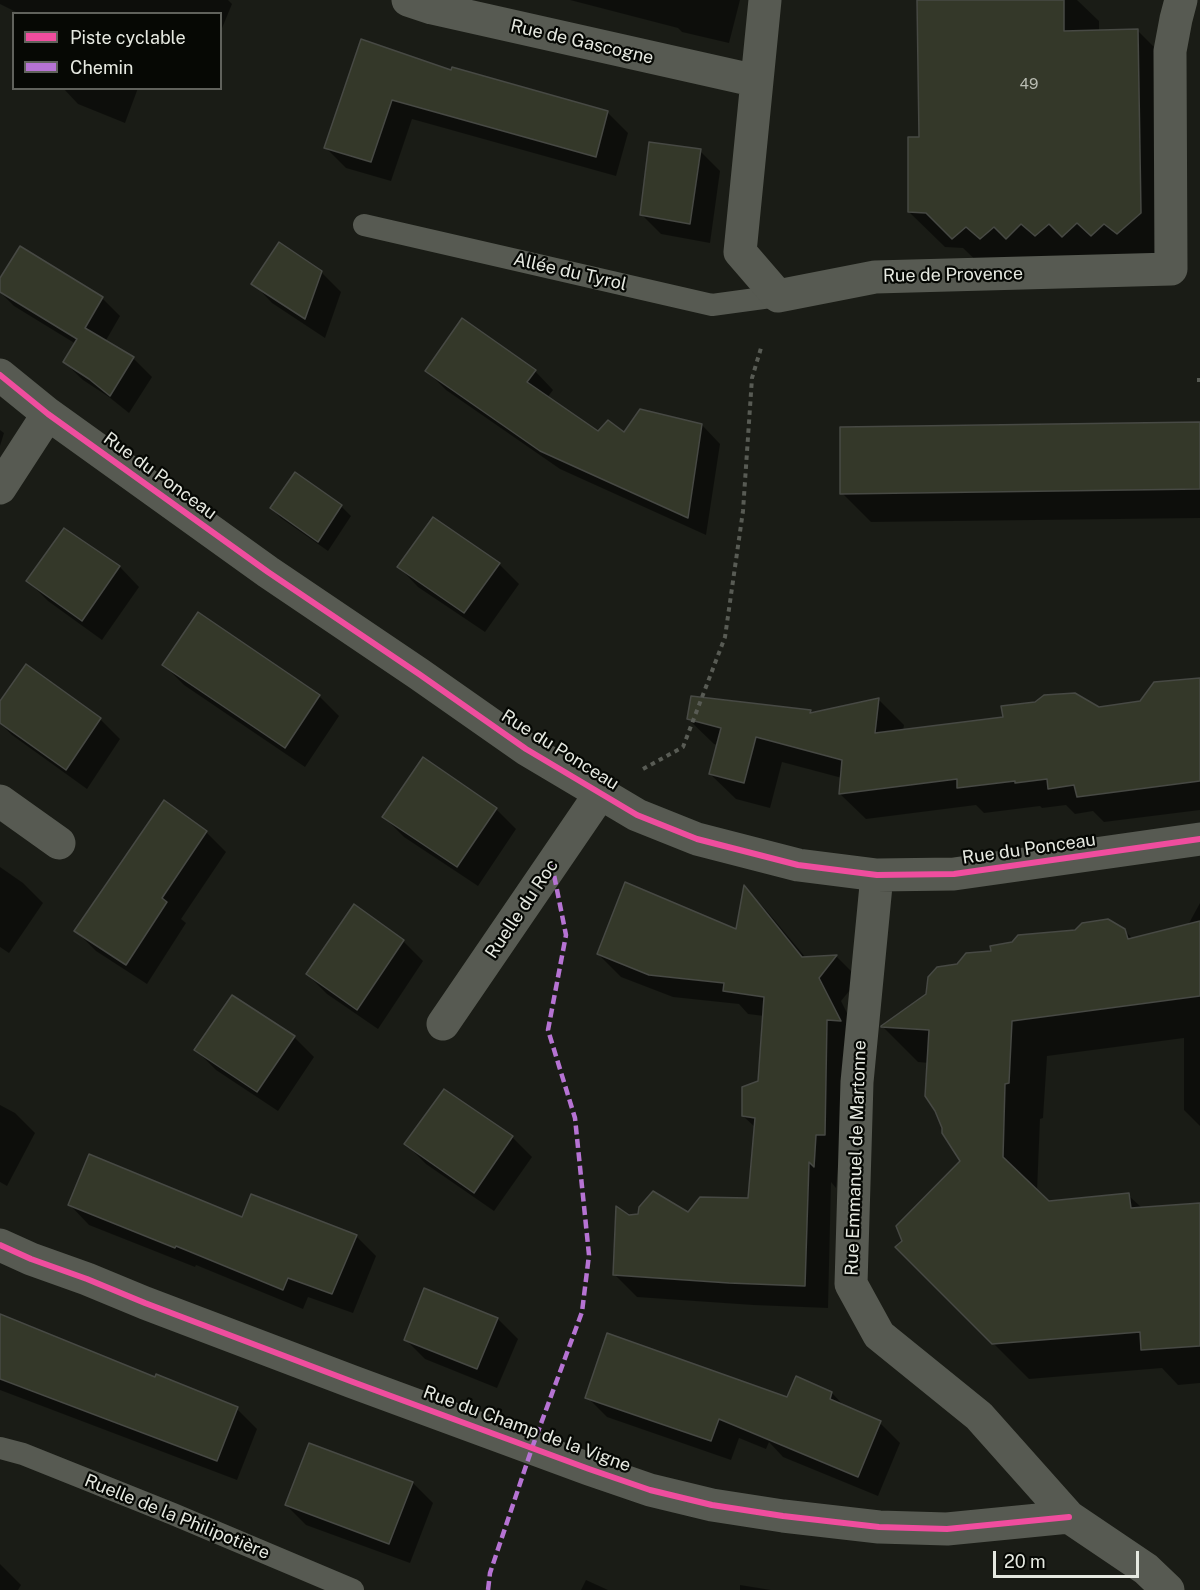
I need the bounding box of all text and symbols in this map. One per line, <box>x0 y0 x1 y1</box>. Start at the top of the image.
legend <box>12 12 222 90</box>
street label: Rue de Gascogne <box>508 15 656 69</box>
text: Piste cyclable <box>70 27 186 48</box>
text: Chemin <box>70 57 134 78</box>
house number: 49 <box>1020 75 1038 93</box>
street label: Allée du Tyrol <box>511 249 629 295</box>
street label: Rue de Provence <box>883 263 1023 287</box>
street label: Rue du Ponceau <box>99 428 221 524</box>
street label: Rue du Ponceau <box>497 705 623 795</box>
street label: Rue du Ponceau <box>961 829 1097 869</box>
street label: Ruelle du Roc <box>481 855 563 963</box>
street label: Rue Emmanuel de Martonne <box>841 1040 871 1276</box>
street label: Rue du Champ de la Vigne <box>420 1381 634 1477</box>
street label: Ruelle de la Philipotière <box>81 1470 273 1564</box>
scale bar <box>996 1539 1142 1577</box>
text: 20 m <box>1004 1551 1046 1572</box>

